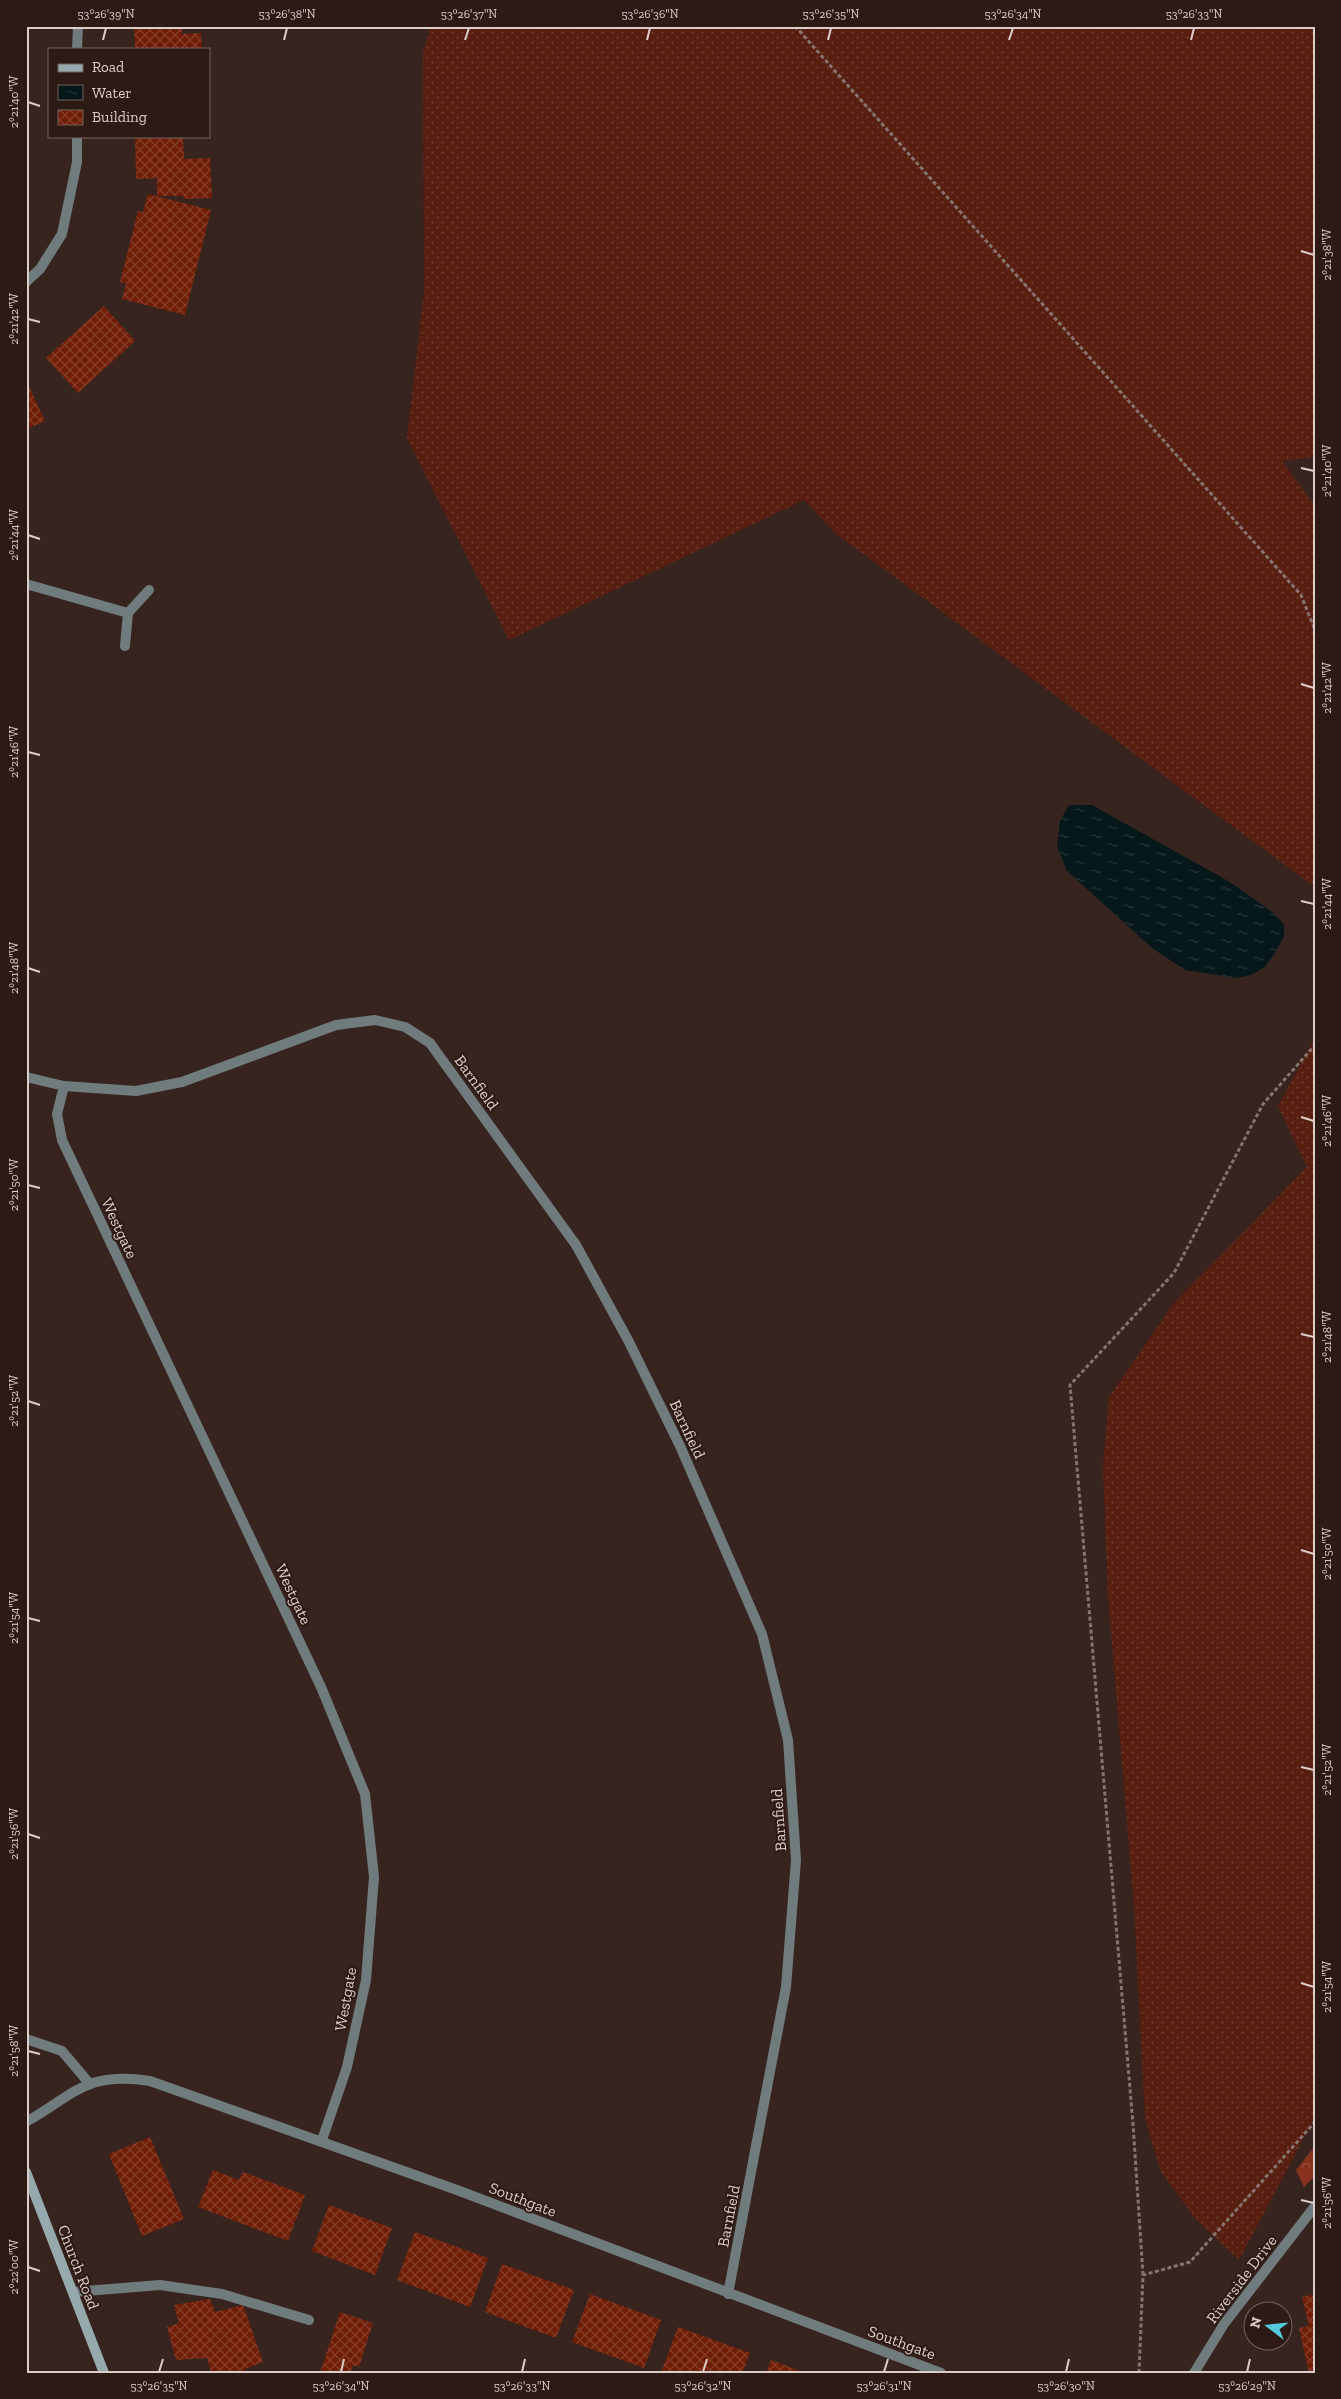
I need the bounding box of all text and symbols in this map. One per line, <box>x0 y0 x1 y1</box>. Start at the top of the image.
text: 53°26'39"N <box>77 7 135 21</box>
text: 53°26'38"N <box>258 7 316 21</box>
text: 53°26'37"N <box>441 7 497 21</box>
text: 53°26'36"N <box>621 7 679 21</box>
text: 53°26'35"N <box>803 7 860 21</box>
text: 53°26'34"N <box>985 7 1042 21</box>
text: 53°26'33"N <box>1166 7 1222 21</box>
legend <box>48 48 210 138</box>
text: Road <box>92 58 125 76</box>
text: 2°21'40"W <box>7 75 21 128</box>
text: Water <box>92 84 132 102</box>
text: Building <box>92 108 147 126</box>
text: 2°21'38"W <box>1320 228 1334 281</box>
text: 2°21'42"W <box>7 292 21 345</box>
text: 2°21'40"W <box>1320 444 1334 497</box>
text: 2°21'44"W <box>7 508 21 561</box>
text: 2°21'42"W <box>1320 661 1334 714</box>
text: 2°21'46"W <box>7 725 21 778</box>
text: 2°21'44"W <box>1320 877 1334 930</box>
text: 2°21'48"W <box>7 941 21 994</box>
street label: Barnfield <box>450 1051 503 1114</box>
text: 2°21'46"W <box>1320 1094 1334 1147</box>
text: 2°21'50"W <box>7 1158 21 1211</box>
street label: Westgate <box>97 1195 142 1262</box>
text: 2°21'48"W <box>1320 1310 1334 1363</box>
text: 2°21'52"W <box>7 1374 21 1427</box>
street label: Barnfield <box>666 1397 710 1462</box>
text: 2°21'50"W <box>1320 1527 1334 1580</box>
street label: Westgate <box>271 1561 316 1628</box>
text: 2°21'54"W <box>7 1591 21 1644</box>
text: 2°21'52"W <box>1320 1743 1334 1796</box>
street label: Barnfield <box>767 1788 790 1852</box>
text: 2°21'56"W <box>7 1807 21 1860</box>
text: 2°21'54"W <box>1320 1960 1334 2013</box>
street label: Westgate <box>331 1966 360 2033</box>
text: 2°21'58"W <box>7 2024 21 2077</box>
text: 2°21'56"W <box>1320 2176 1334 2229</box>
street label: Southgate <box>486 2178 559 2221</box>
street label: Barnfield <box>713 2183 744 2249</box>
street label: Church Road <box>54 2222 103 2312</box>
street label: Riverside Drive <box>1202 2232 1281 2327</box>
text: 2°22'00"W <box>7 2239 21 2295</box>
north arrow <box>1244 2302 1294 2352</box>
text: N <box>1246 2315 1266 2330</box>
street label: Southgate <box>865 2321 938 2363</box>
text: 53°26'35"N <box>131 2379 188 2393</box>
text: 53°26'34"N <box>313 2379 370 2393</box>
text: 53°26'33"N <box>494 2379 550 2393</box>
text: 53°26'32"N <box>675 2379 732 2393</box>
text: 53°26'31"N <box>856 2379 912 2393</box>
text: 53°26'30"N <box>1037 2379 1095 2393</box>
text: 53°26'29"N <box>1218 2379 1276 2393</box>

